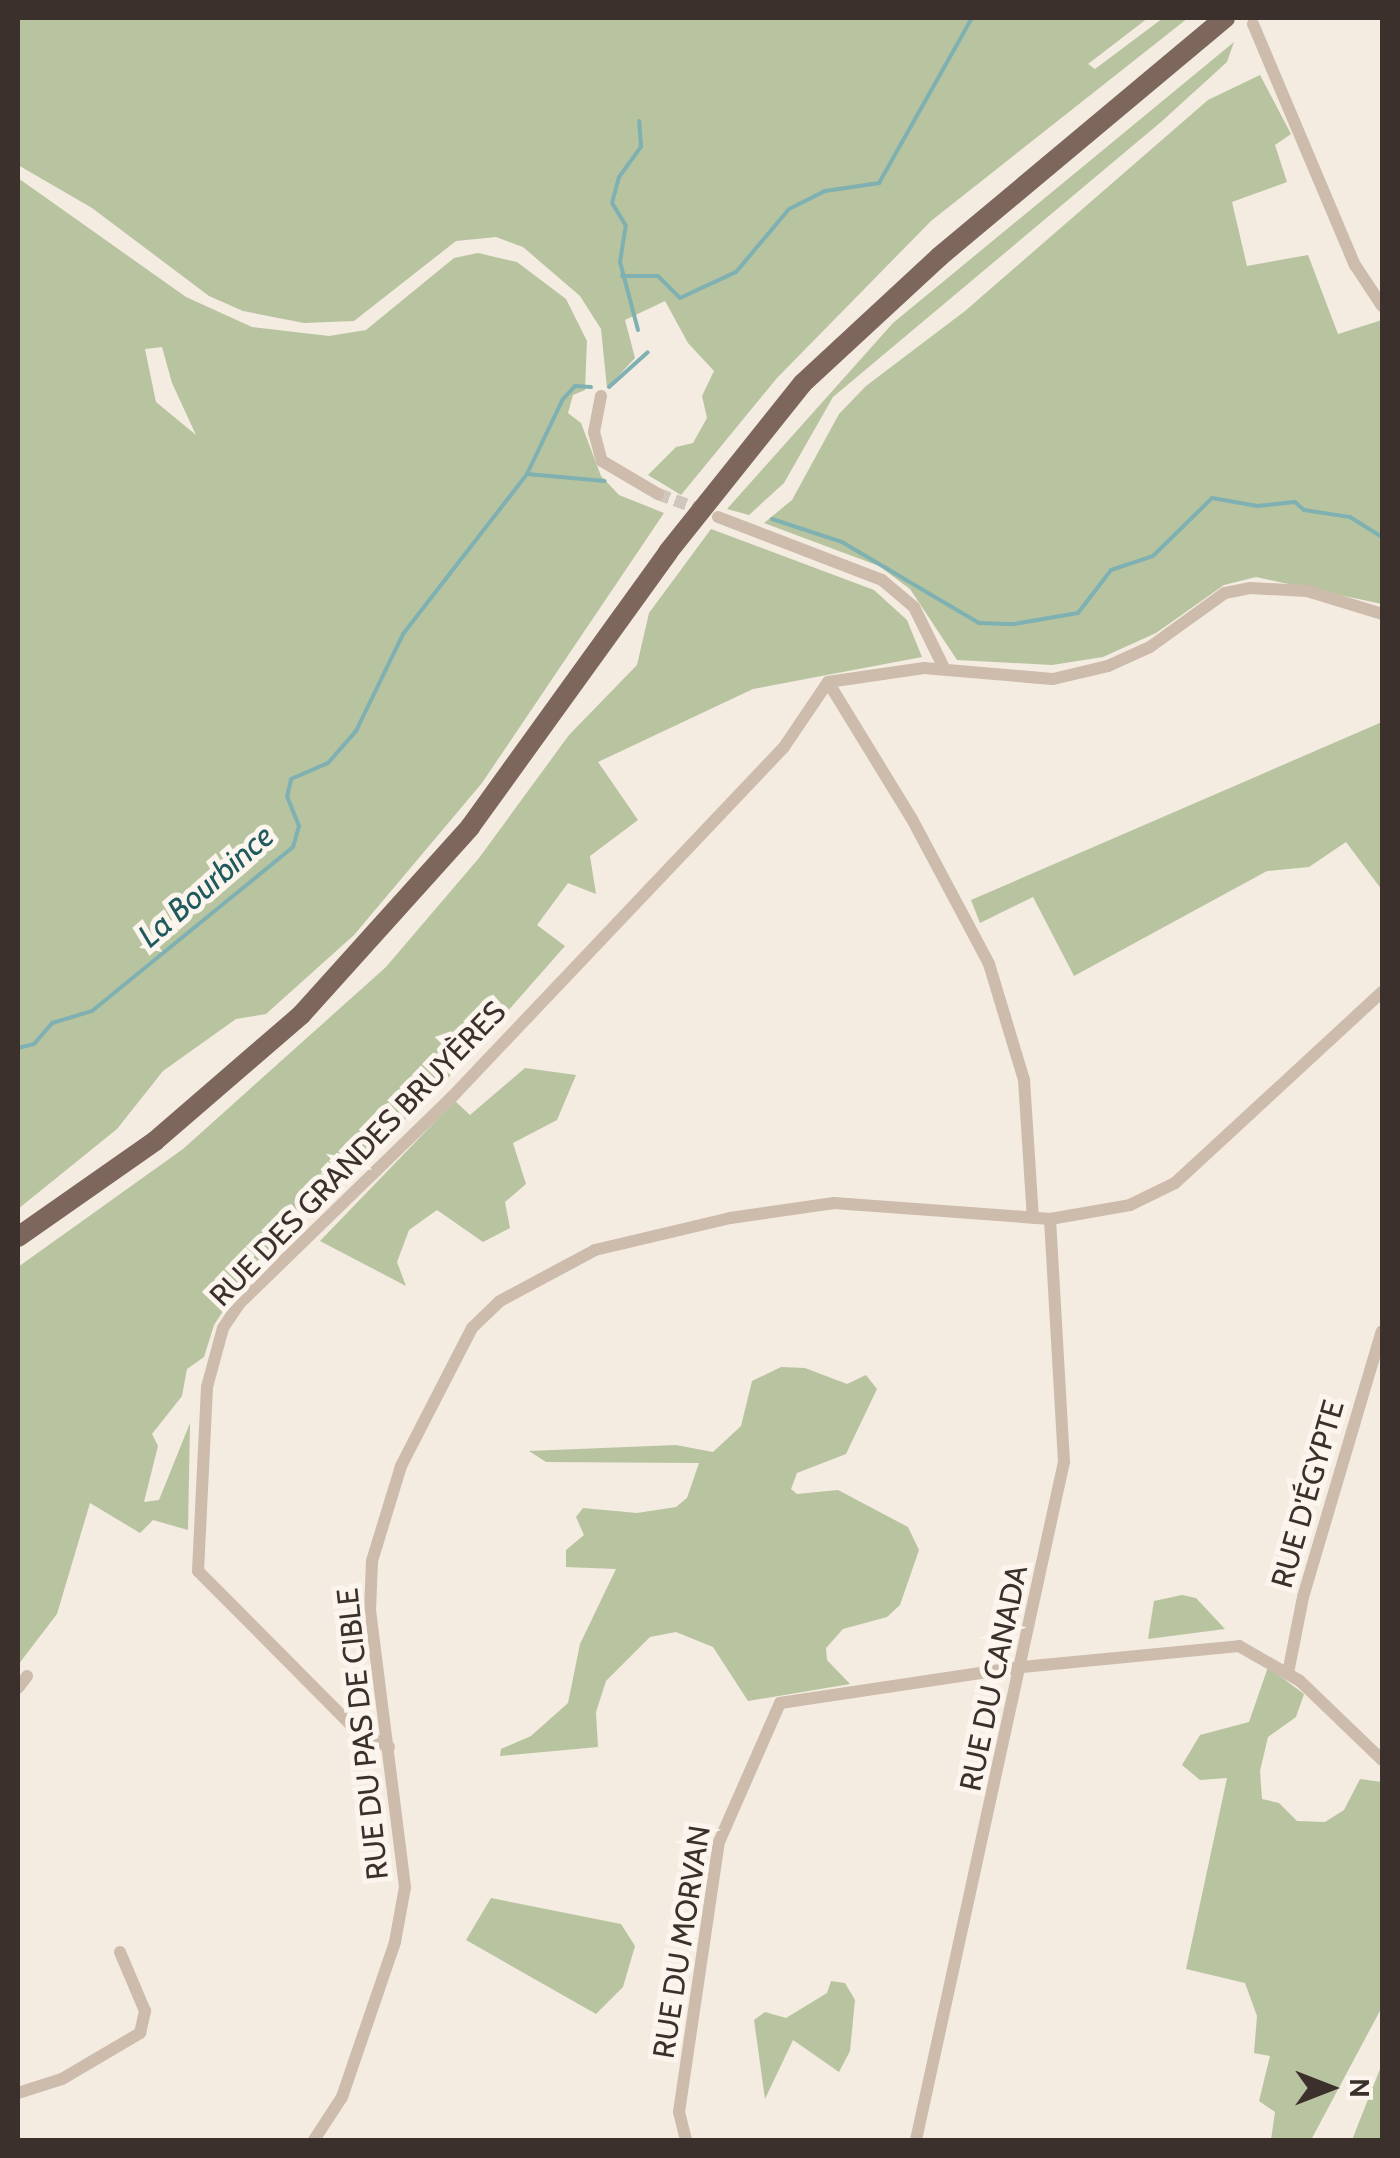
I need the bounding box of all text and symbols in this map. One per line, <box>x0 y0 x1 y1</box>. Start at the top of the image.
water label: La Bourbince <box>131 817 281 955</box>
street label: RUE DES GRANDES BRUYÈRES <box>203 994 513 1314</box>
street label: RUE D'ÉGYPTE <box>1264 1396 1352 1592</box>
street label: RUE DU CANADA <box>952 1562 1036 1794</box>
street label: RUE DU PAS DE CIBLE <box>330 1586 396 1882</box>
street label: RUE DU MORVAN <box>646 1823 718 2061</box>
north arrow <box>1280 2038 1380 2138</box>
text: N <box>1343 2078 1377 2098</box>

